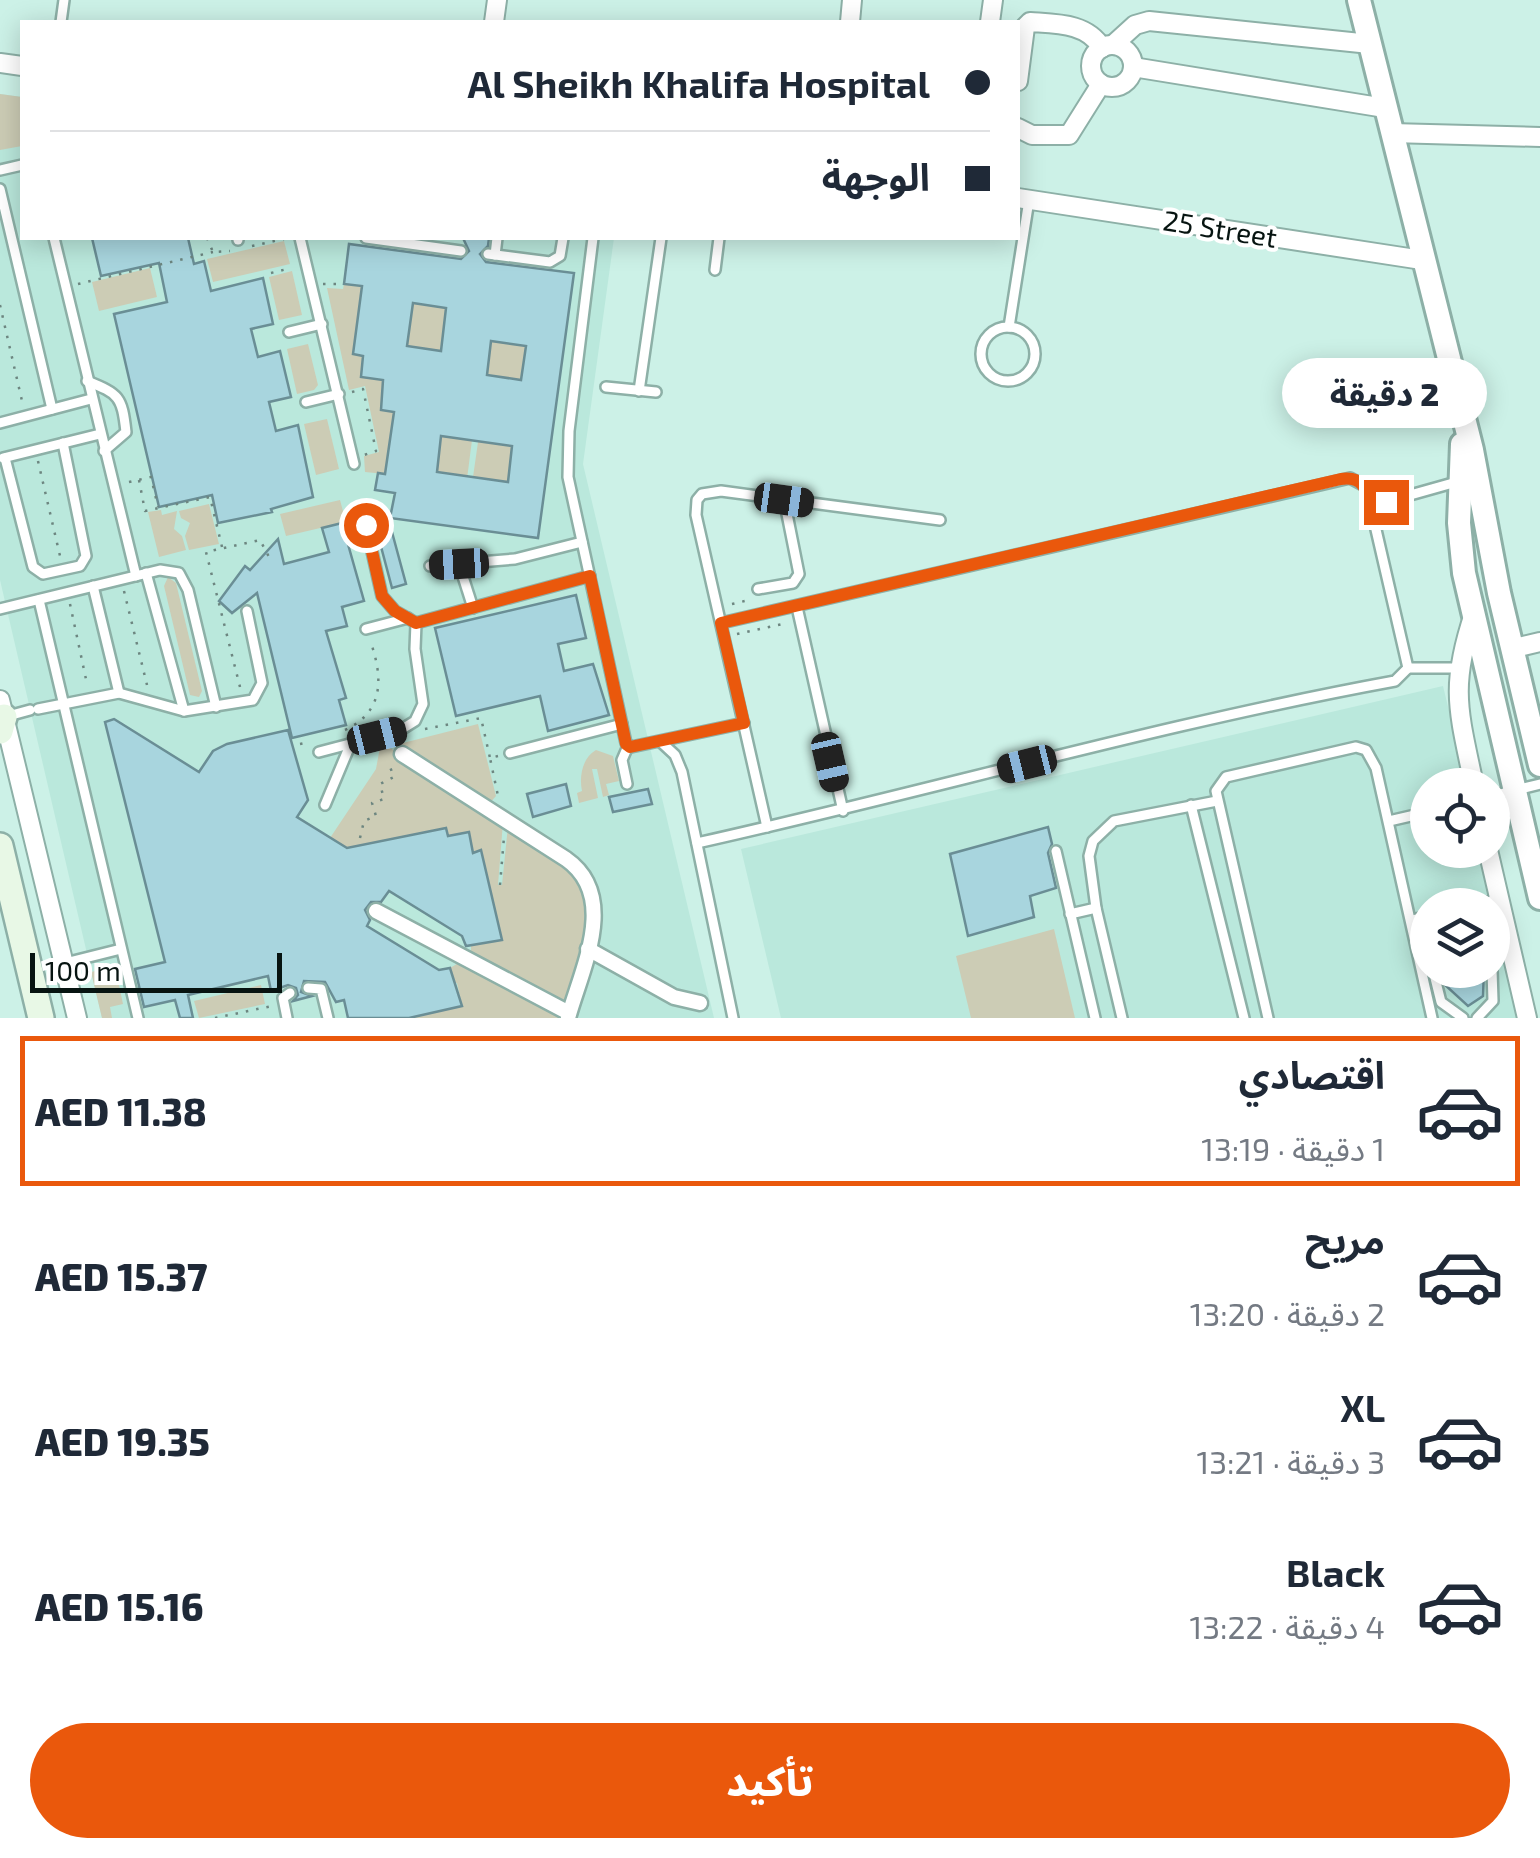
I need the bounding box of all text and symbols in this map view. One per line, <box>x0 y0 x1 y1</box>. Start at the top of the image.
text: Al Sheikh Khalifa Hospital <box>468 60 930 106</box>
text: الوجهة <box>822 153 930 199</box>
street label: 25 Street <box>1161 202 1280 254</box>
callout: 2 دقيقة <box>1284 357 1488 427</box>
text: 2 دقيقة <box>1330 374 1439 412</box>
route end <box>1364 480 1409 525</box>
car <box>752 481 816 519</box>
route start <box>344 503 389 548</box>
car <box>428 547 490 581</box>
car <box>344 714 410 758</box>
car <box>809 729 851 795</box>
car <box>994 742 1060 786</box>
map controls <box>1410 768 1510 988</box>
button: locate <box>1410 768 1510 868</box>
button: layers <box>1410 888 1510 988</box>
scale bar <box>30 948 282 993</box>
text: 100 m <box>45 953 121 987</box>
text: اقتصادي <box>1239 1051 1385 1097</box>
icon: car <box>1415 1066 1505 1156</box>
text: AED 11.38 <box>35 1088 207 1134</box>
text: 1 دقيقة · 13:19 <box>1201 1129 1385 1167</box>
text: مريح <box>1305 1216 1385 1262</box>
icon: car <box>1415 1231 1505 1321</box>
text: AED 15.37 <box>35 1253 207 1299</box>
text: 2 دقيقة · 13:20 <box>1190 1294 1385 1332</box>
text: XL <box>1340 1384 1385 1430</box>
icon: car <box>1415 1396 1505 1486</box>
text: AED 19.35 <box>35 1418 210 1464</box>
text: 3 دقيقة · 13:21 <box>1197 1442 1385 1480</box>
text: Black <box>1286 1549 1385 1595</box>
icon: car <box>1415 1561 1505 1651</box>
text: AED 15.16 <box>35 1583 204 1629</box>
text: 4 دقيقة · 13:22 <box>1189 1607 1385 1645</box>
button: تأكيد <box>30 1723 1510 1838</box>

